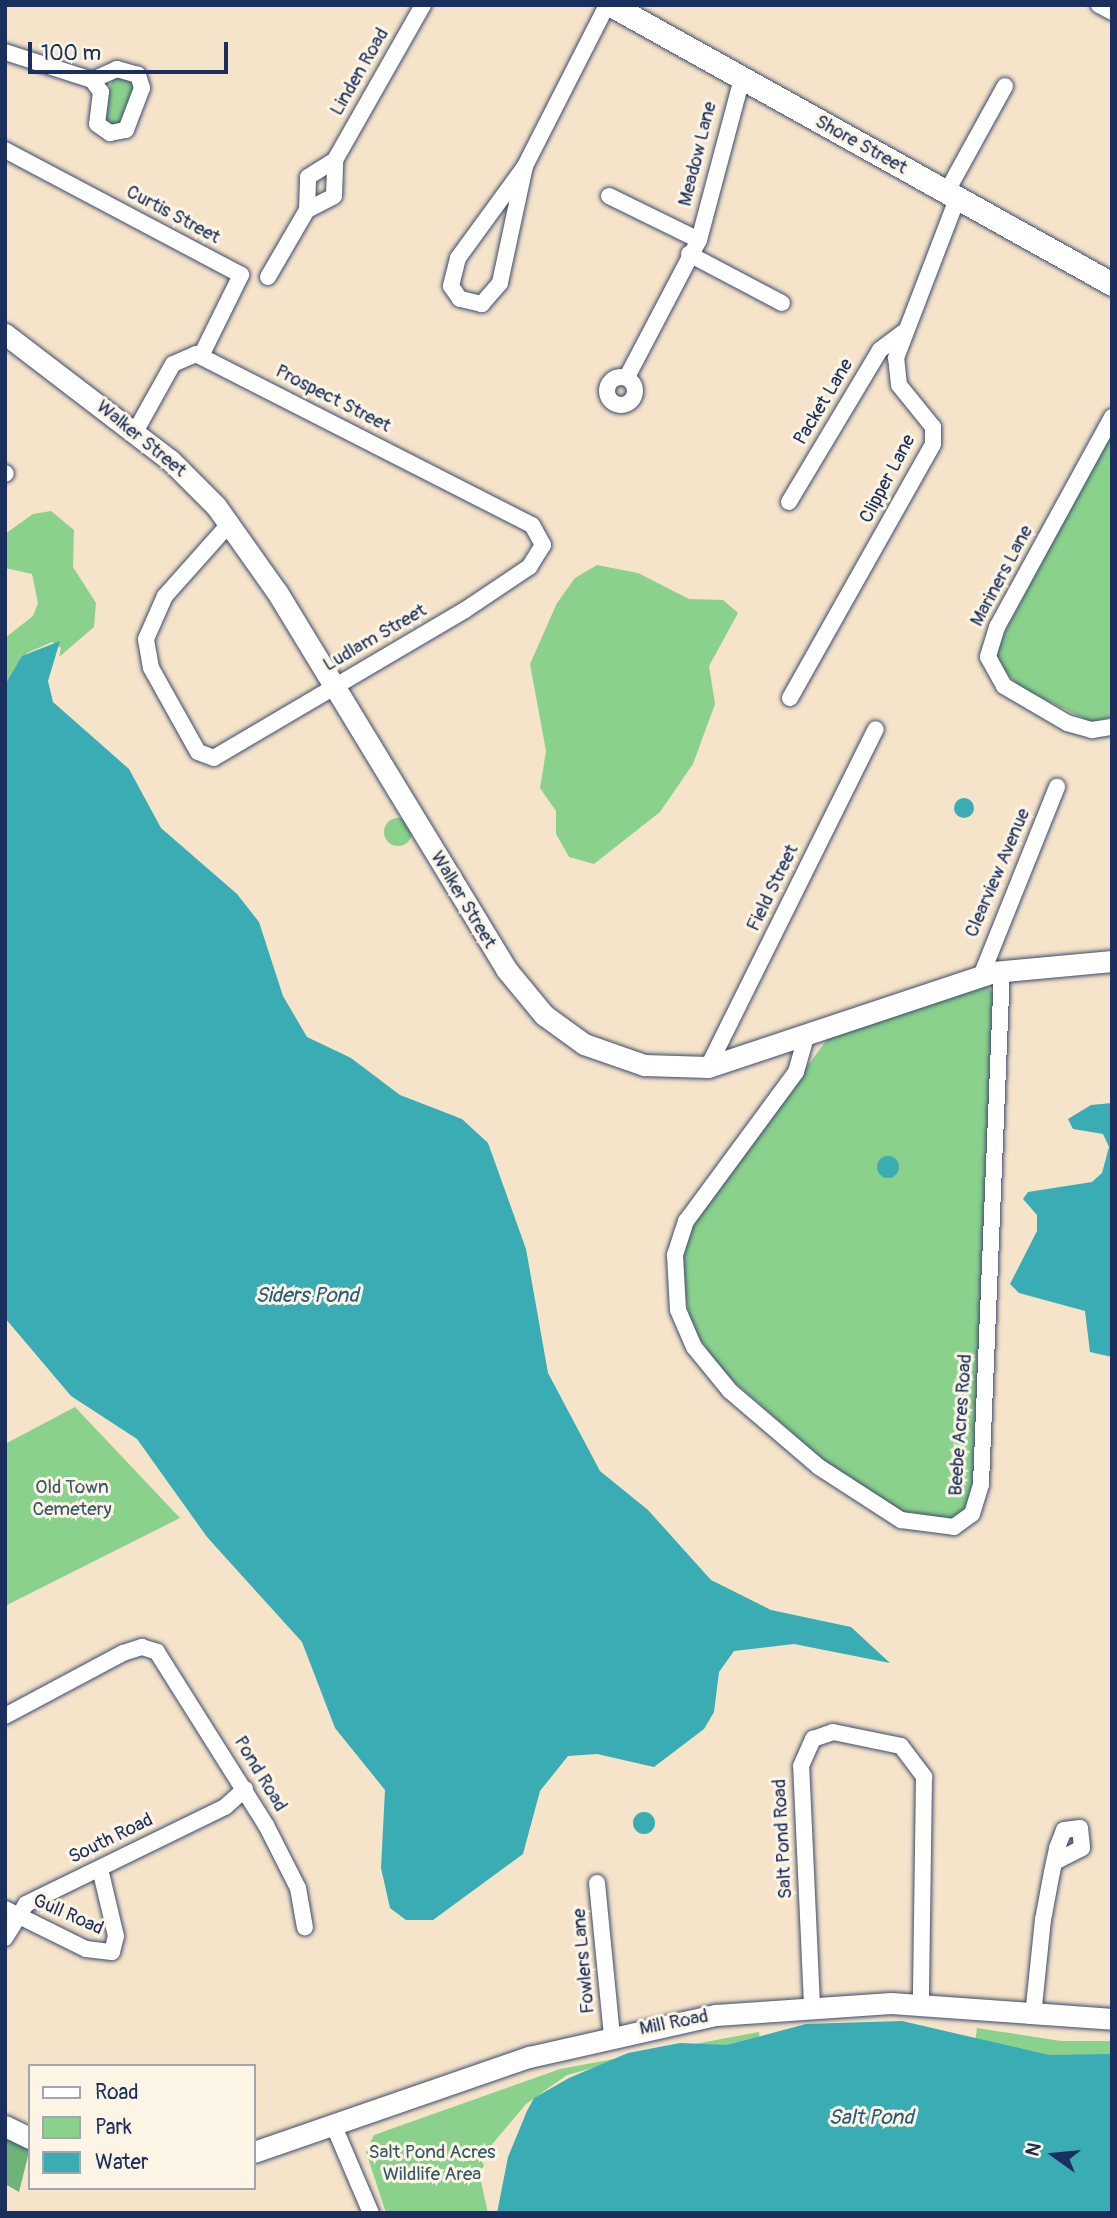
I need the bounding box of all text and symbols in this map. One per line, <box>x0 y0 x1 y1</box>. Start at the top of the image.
street label: Linden Road <box>326 24 394 120</box>
scale bar <box>32 28 231 72</box>
text: 100 m <box>41 40 101 67</box>
street label: Meadow Lane <box>674 99 722 209</box>
street label: Shore Street <box>811 110 911 180</box>
street label: Curtis Street <box>122 181 224 249</box>
street label: Packet Lane <box>789 355 859 449</box>
street label: Prospect Street <box>271 360 395 438</box>
street label: Walker Street <box>91 396 191 482</box>
street label: Clipper Lane <box>855 431 921 527</box>
street label: Mariners Lane <box>966 522 1038 630</box>
street label: Ludlam Street <box>319 599 431 677</box>
street label: Clearview Avenue <box>961 805 1035 941</box>
street label: Field Street <box>742 841 804 935</box>
street label: Walker Street <box>425 847 501 953</box>
water label: Siders Pond <box>255 1283 359 1309</box>
street label: Beebe Acres Road <box>945 1353 977 1497</box>
park label: Old Town Cemetery <box>32 1477 112 1521</box>
street label: Pond Road <box>229 1732 291 1816</box>
street label: Salt Pond Road <box>768 1778 798 1900</box>
street label: South Road <box>65 1809 157 1869</box>
street label: Gull Road <box>29 1889 107 1941</box>
street label: Fowlers Lane <box>568 1907 600 2015</box>
street label: Mill Road <box>638 2005 710 2041</box>
legend <box>28 2064 256 2190</box>
text: Road <box>95 2079 139 2106</box>
water label: Salt Pond <box>829 2105 913 2131</box>
text: Park <box>95 2114 132 2141</box>
north arrow <box>1019 2120 1089 2190</box>
text: N <box>1020 2140 1047 2159</box>
park label: Salt Pond Acres Wildlife Area <box>368 2142 496 2186</box>
text: Water <box>95 2149 148 2176</box>

